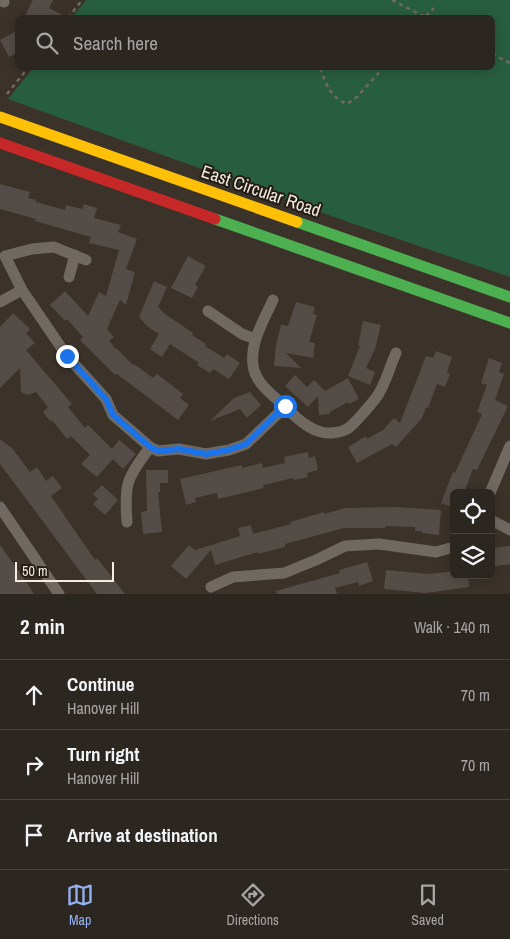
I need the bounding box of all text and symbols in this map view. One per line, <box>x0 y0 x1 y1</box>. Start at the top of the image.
search box <box>15 15 495 70</box>
icon: search <box>33 29 61 57</box>
text: Search here <box>73 30 158 56</box>
street label: East Circular Road <box>198 158 324 223</box>
route end <box>56 345 79 368</box>
route start <box>274 395 297 418</box>
map controls <box>450 489 495 579</box>
button: locate <box>450 489 495 534</box>
button: layers <box>450 534 495 579</box>
scale bar <box>15 559 114 582</box>
text: 50 m <box>22 562 48 580</box>
text: 2 min <box>20 612 65 641</box>
text: Walk · 140 m <box>414 616 490 638</box>
text: Continue <box>67 671 135 697</box>
icon: ahead <box>20 681 48 709</box>
text: 70 m <box>461 684 490 706</box>
text: Hanover Hill <box>67 697 139 719</box>
text: Turn right <box>67 741 139 767</box>
icon: right <box>20 751 48 779</box>
text: 70 m <box>461 754 490 776</box>
text: Hanover Hill <box>67 767 139 789</box>
icon: arrive <box>20 821 48 849</box>
text: Arrive at destination <box>67 822 218 848</box>
tab: Map <box>66 881 94 929</box>
tab: Directions <box>227 881 279 929</box>
tab: Saved <box>411 881 444 929</box>

